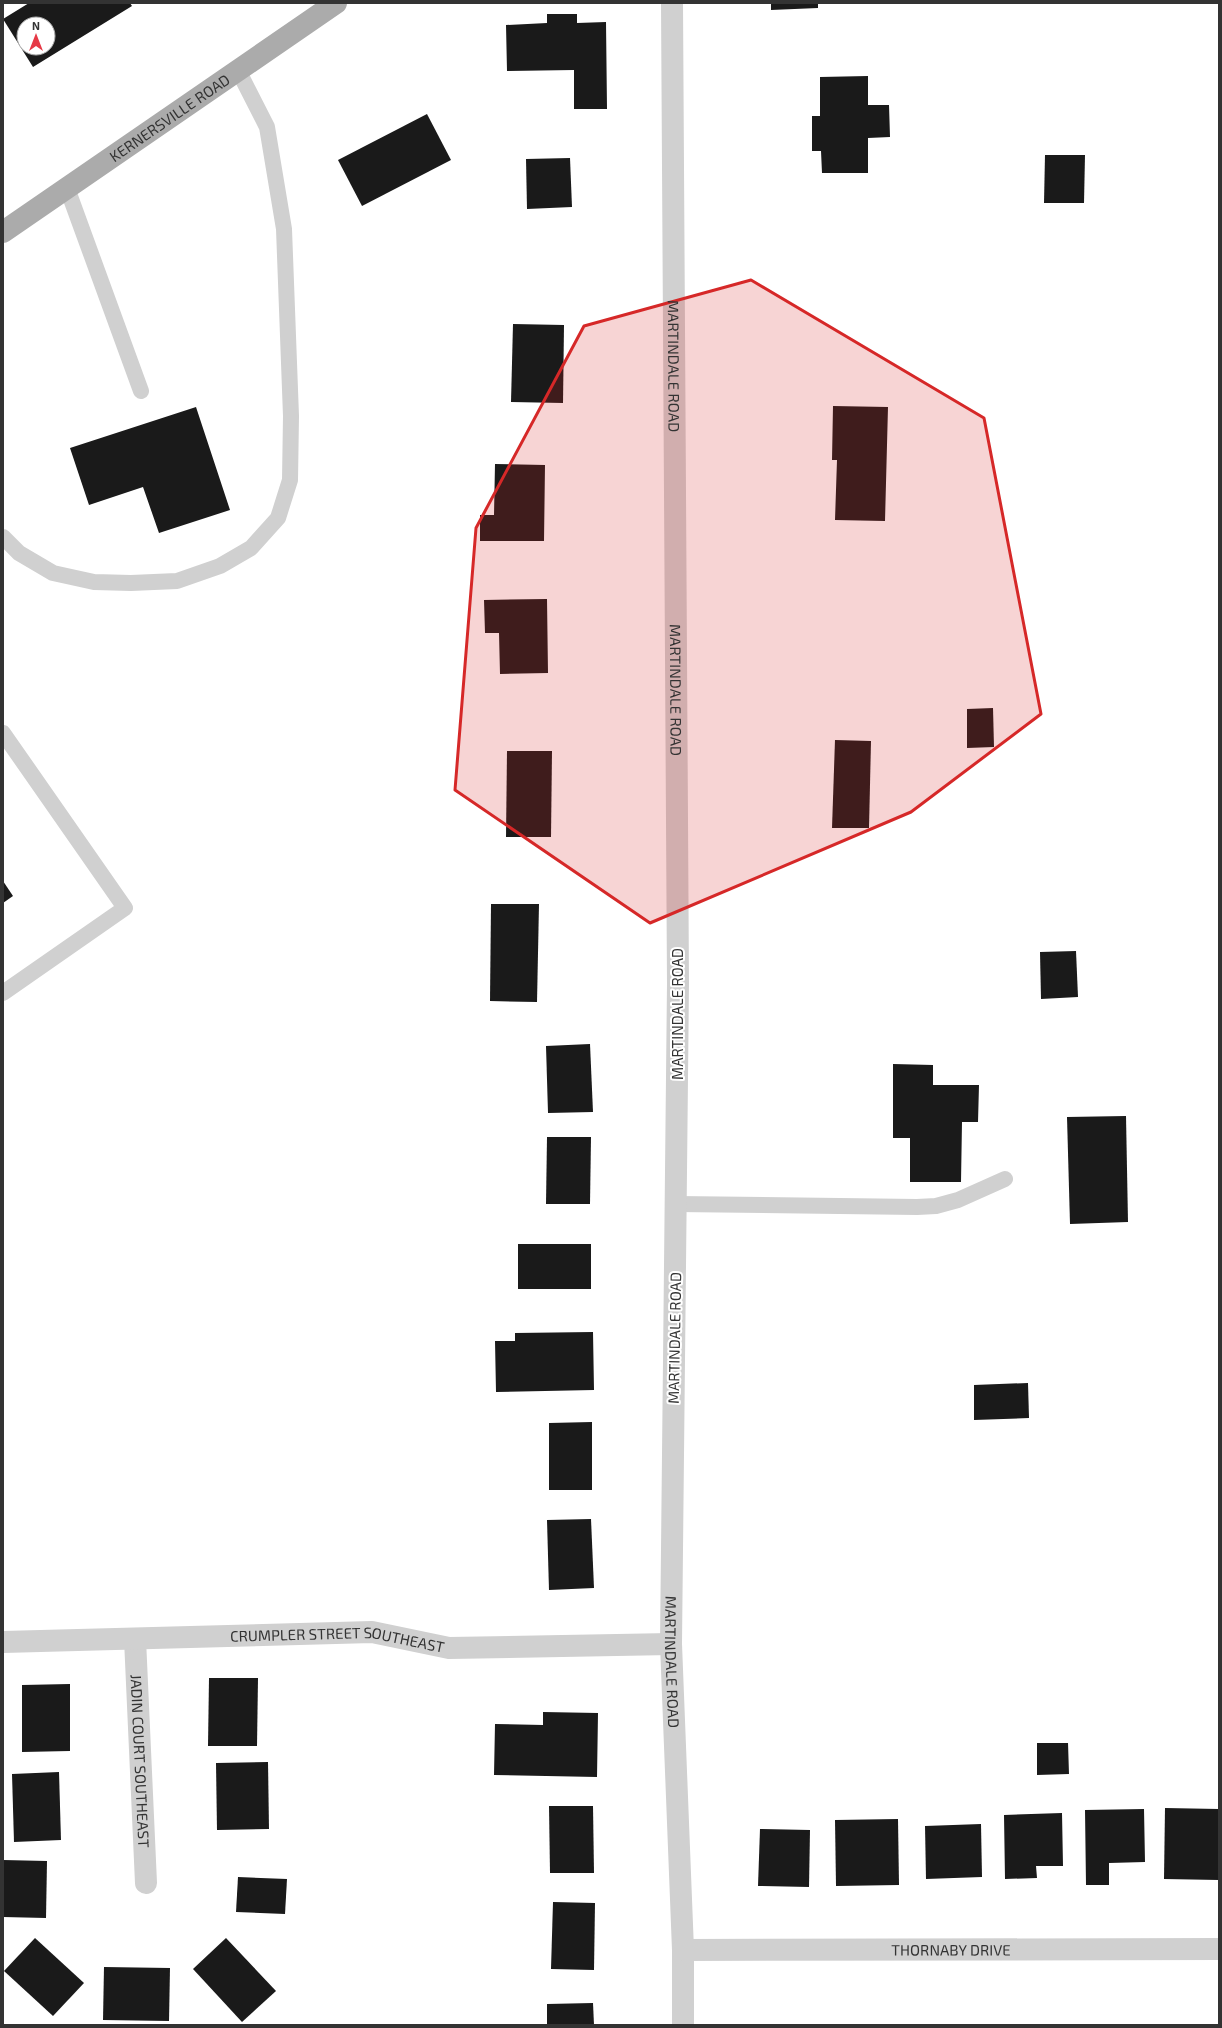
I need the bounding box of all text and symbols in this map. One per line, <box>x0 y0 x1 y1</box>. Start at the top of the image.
north arrow <box>16 16 56 56</box>
text: N <box>32 19 40 32</box>
street label: KERNERSVILLE ROAD <box>106 70 233 165</box>
street label: MARTINDALE ROAD <box>665 300 684 432</box>
street label: MARTINDALE ROAD <box>667 624 686 756</box>
street label: MARTINDALE ROAD <box>668 948 686 1080</box>
street label: MARTINDALE ROAD <box>664 1272 684 1404</box>
street label: MARTINDALE ROAD <box>662 1596 683 1728</box>
street label: CRUMPLER STREET SOUTHEAST <box>230 1623 446 1656</box>
street label: JADIN COURT SOUTHEAST <box>128 1674 153 1848</box>
street label: THORNABY DRIVE <box>891 1940 1011 1959</box>

